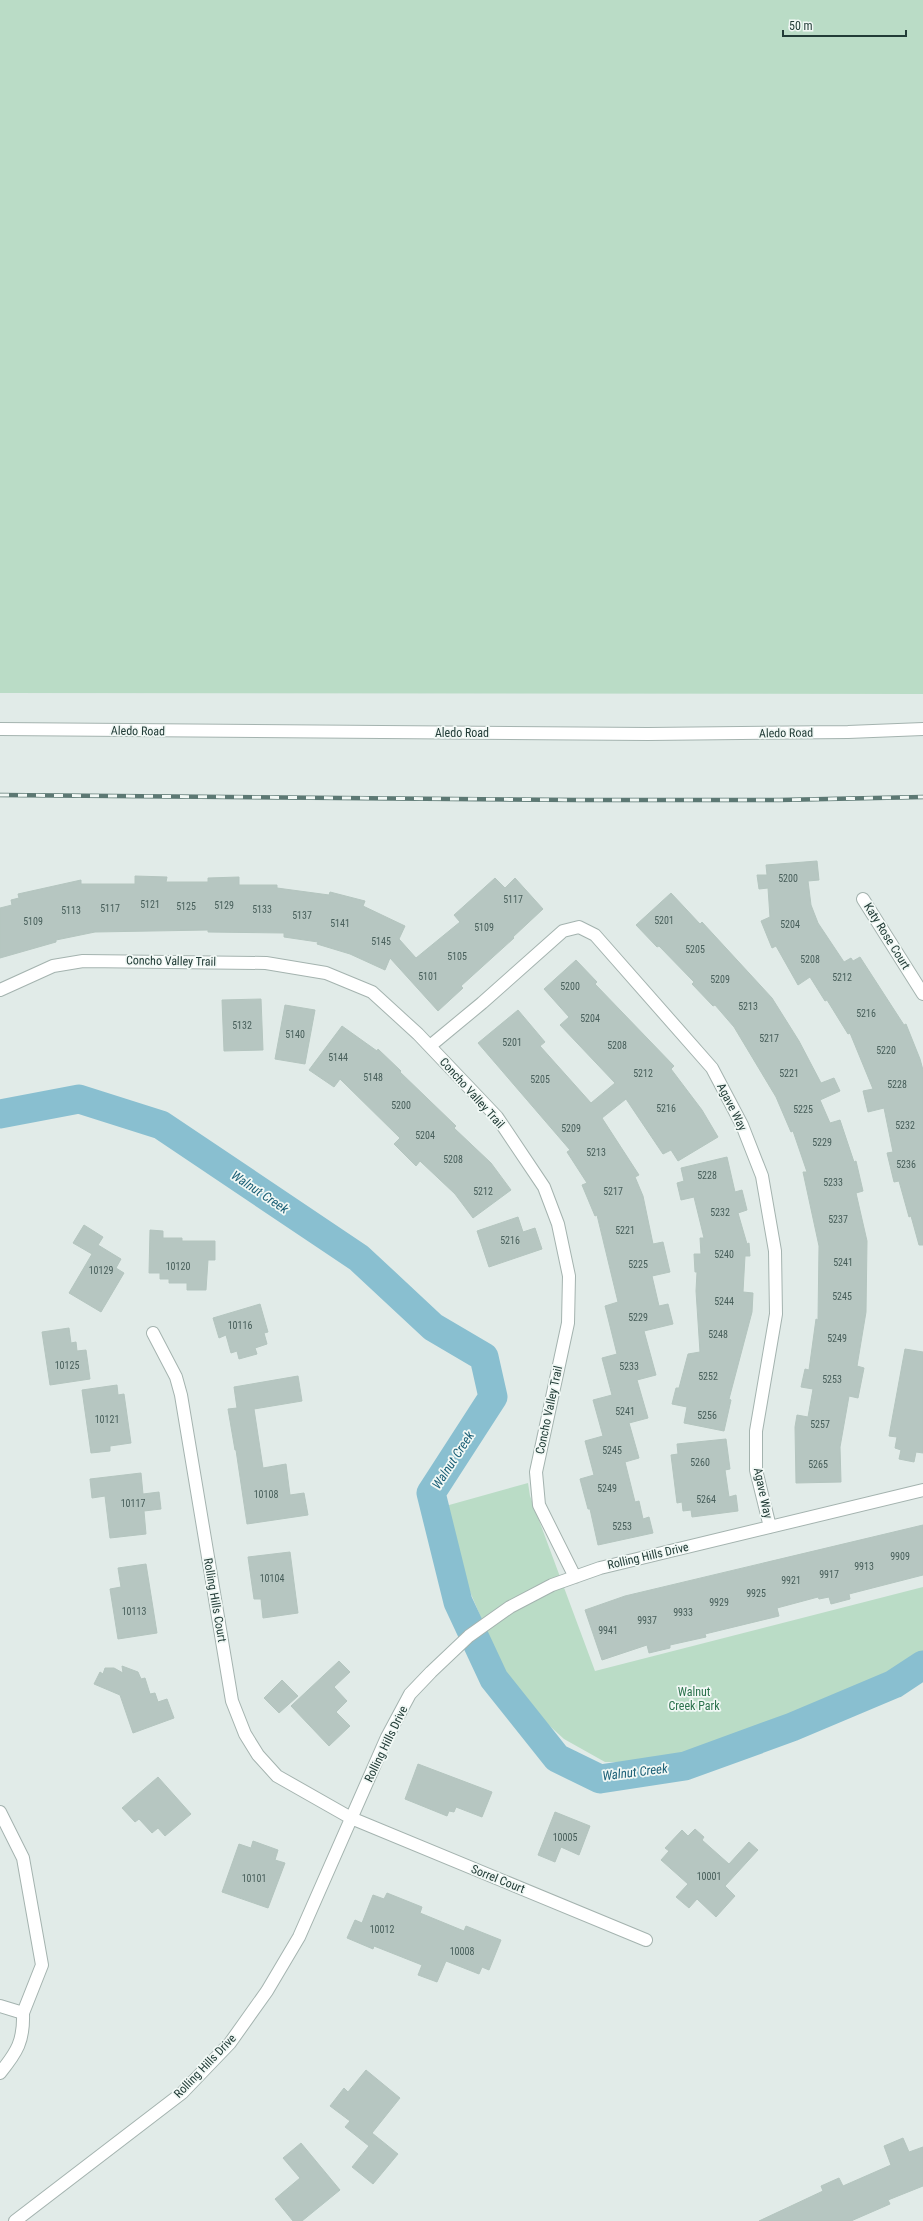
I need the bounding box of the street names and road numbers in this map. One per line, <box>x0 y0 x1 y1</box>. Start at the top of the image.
street label: Aledo Road <box>111 724 165 738</box>
street label: Aledo Road <box>435 726 489 740</box>
street label: Aledo Road <box>759 726 813 740</box>
street label: Katy Rose Court <box>861 900 913 972</box>
street label: Concho Valley Trail <box>126 953 216 969</box>
street label: Concho Valley Trail <box>437 1055 507 1131</box>
street label: Agave Way <box>714 1081 750 1133</box>
street label: Concho Valley Trail <box>533 1365 565 1455</box>
street label: Agave Way <box>751 1466 775 1520</box>
street label: Rolling Hills Drive <box>606 1540 690 1572</box>
street label: Rolling Hills Court <box>201 1557 229 1644</box>
street label: Rolling Hills Drive <box>362 1703 411 1784</box>
street label: Sorrel Court <box>469 1862 527 1896</box>
street label: Rolling Hills Drive <box>171 2031 239 2101</box>

